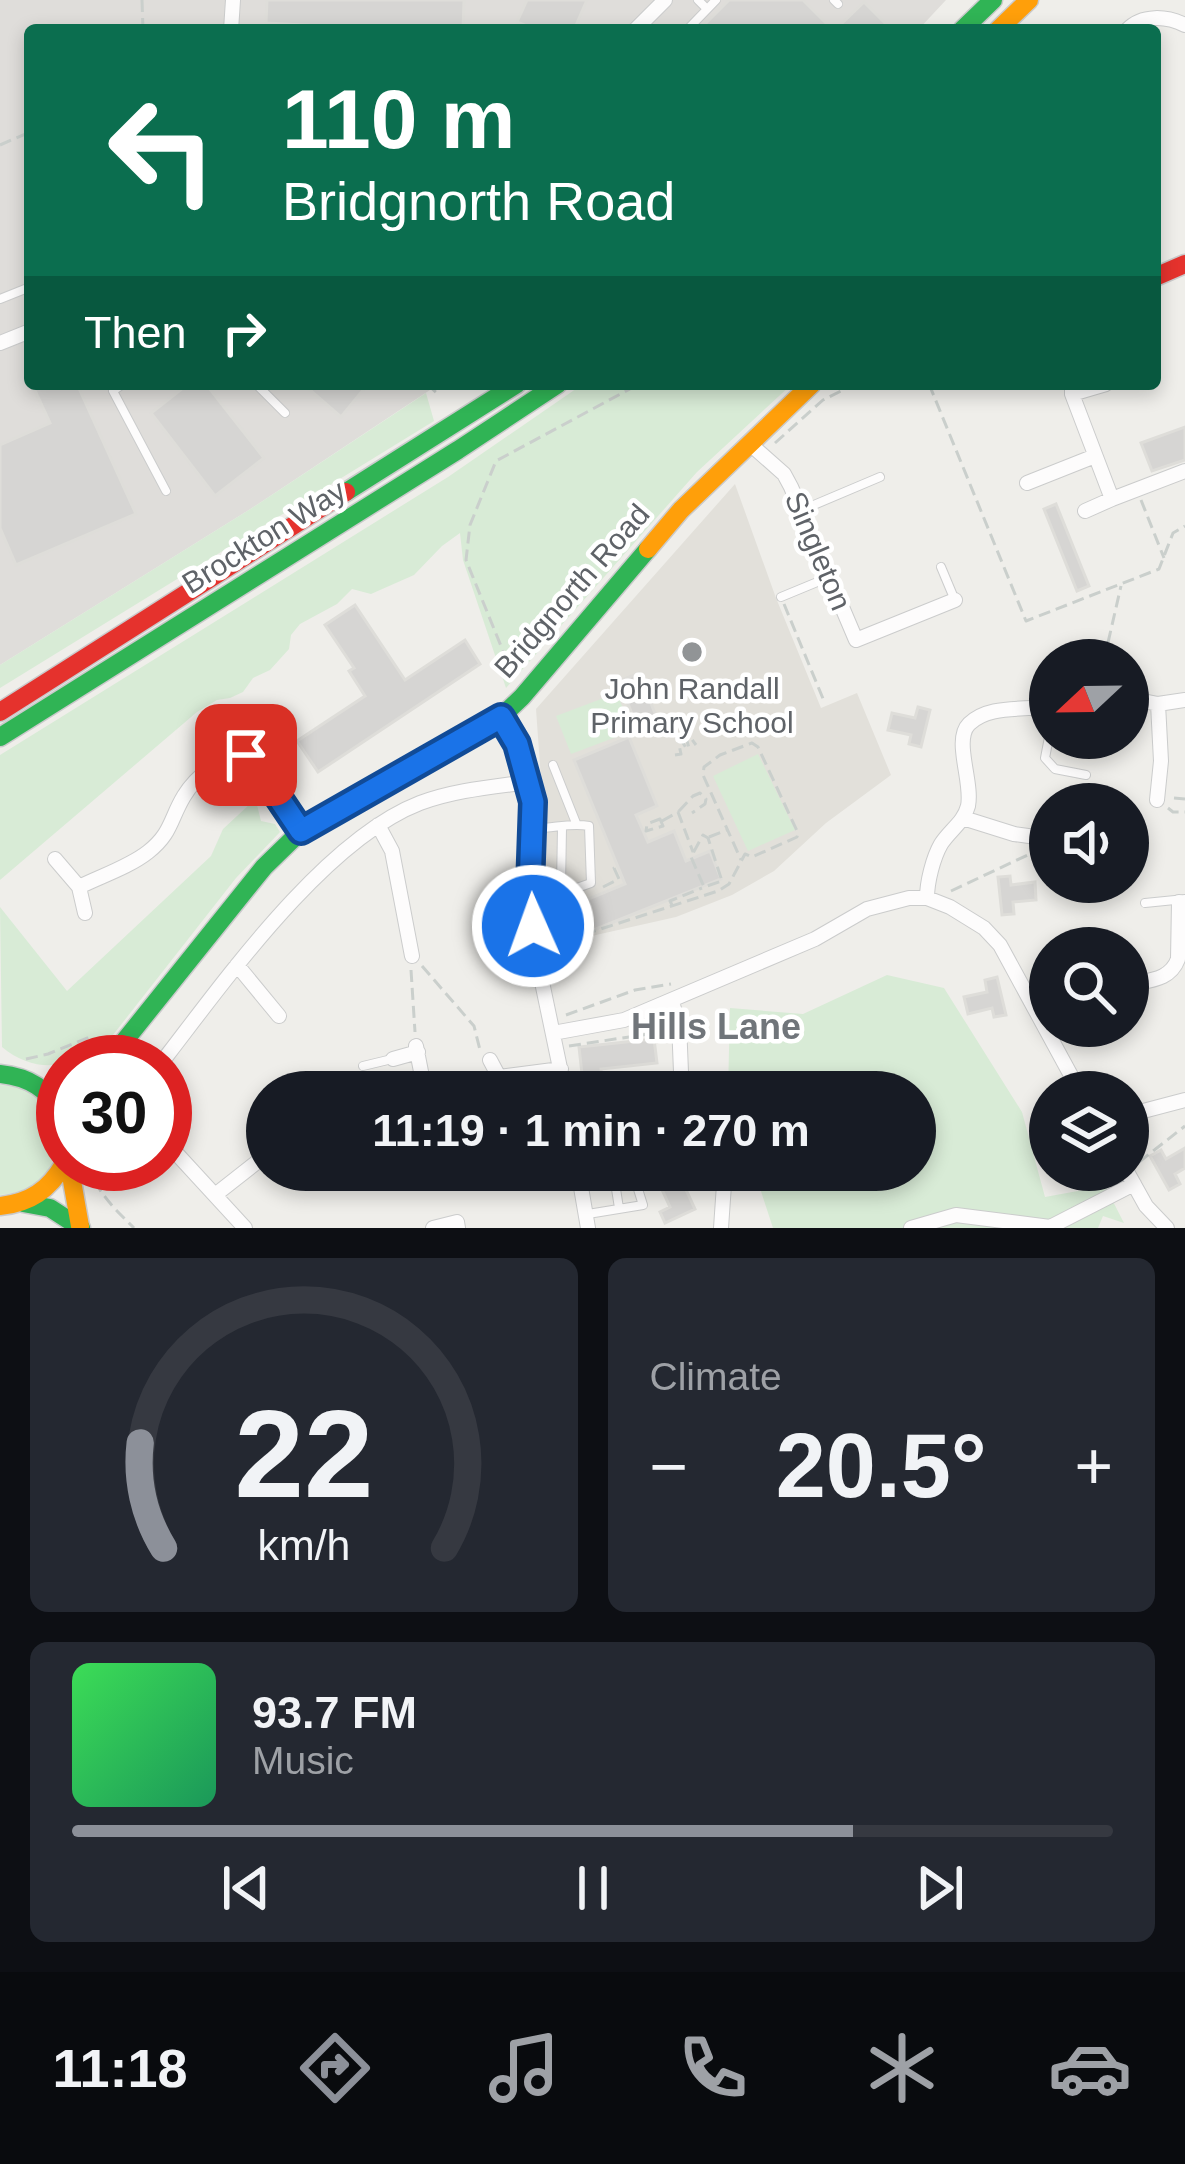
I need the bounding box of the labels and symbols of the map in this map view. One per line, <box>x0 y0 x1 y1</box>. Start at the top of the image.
street label: Brockton Way <box>176 473 351 600</box>
street label: Singleton <box>779 487 858 615</box>
street label: Bridgnorth Road <box>488 497 656 684</box>
marker: John Randall Primary School <box>679 639 705 665</box>
north arrow <box>1029 639 1149 759</box>
place label: John Randall Primary School <box>590 672 794 739</box>
pin <box>195 704 297 806</box>
position arrow <box>470 863 596 989</box>
district label: Hills Lane <box>631 1006 801 1047</box>
speed limit sign: 30 <box>36 1035 192 1191</box>

